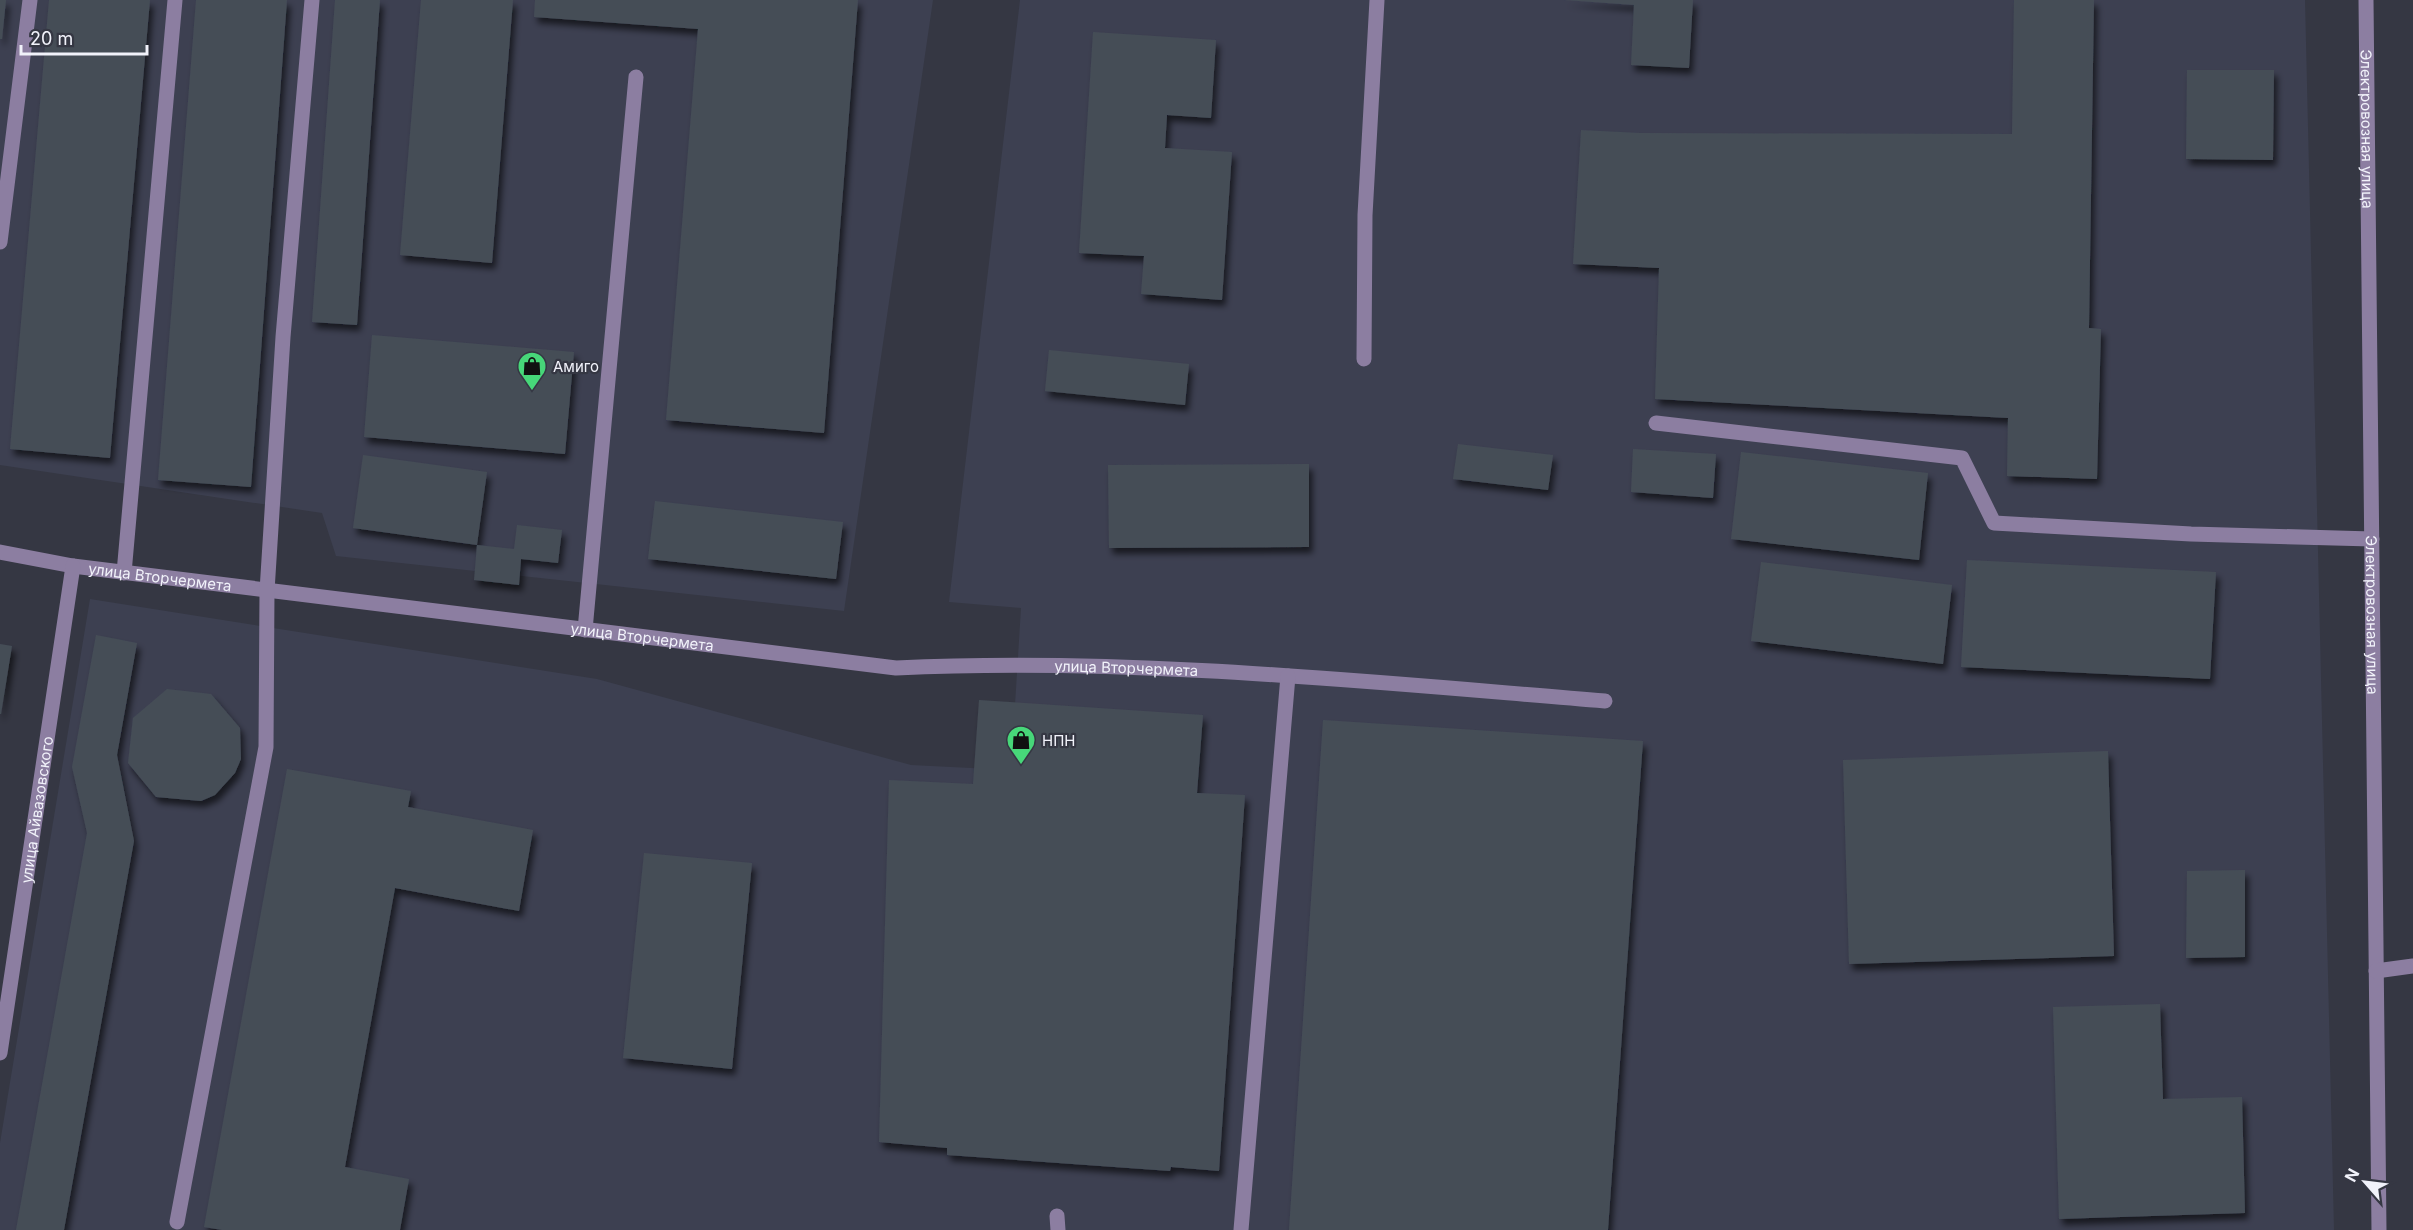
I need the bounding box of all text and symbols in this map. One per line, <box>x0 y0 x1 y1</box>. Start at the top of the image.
scale bar <box>21 18 147 56</box>
text: 20 m <box>30 28 73 49</box>
street label: Электровозная улица <box>2357 49 2378 209</box>
shop icon: Амиго <box>516 350 548 392</box>
place label: Амиго <box>553 357 599 376</box>
street label: Электровозная улица <box>2362 535 2383 695</box>
street label: улица Вторчермета <box>87 558 233 595</box>
street label: улица Вторчермета <box>570 618 715 655</box>
street label: улица Вторчермета <box>1054 656 1199 680</box>
shop icon: НПН <box>1005 724 1037 766</box>
place label: НПН <box>1042 731 1075 750</box>
street label: улица Айвазовского <box>16 735 57 885</box>
north arrow <box>2335 1152 2395 1212</box>
text: N <box>2340 1165 2363 1185</box>

